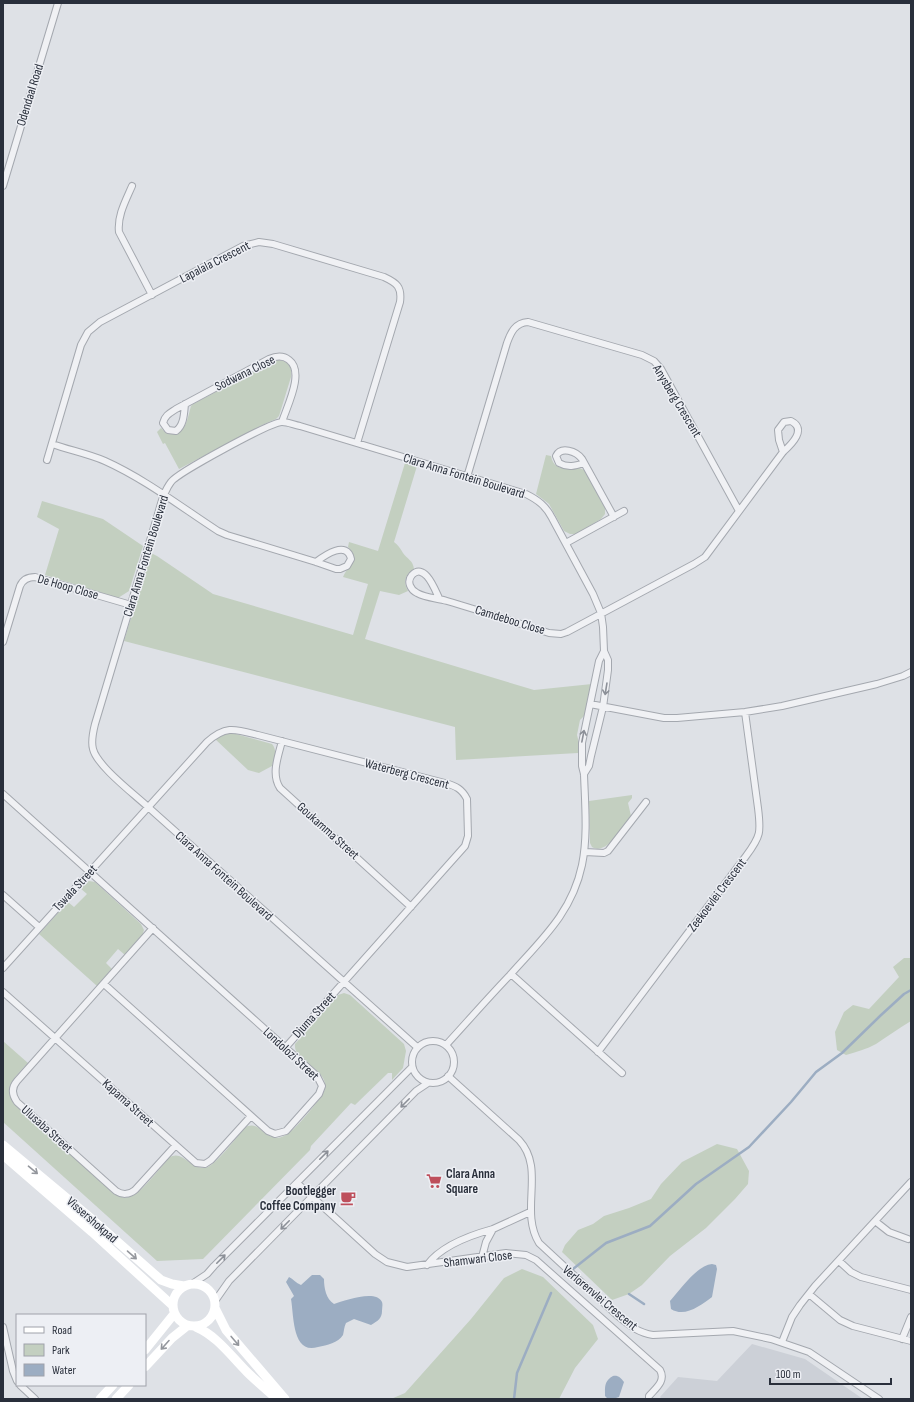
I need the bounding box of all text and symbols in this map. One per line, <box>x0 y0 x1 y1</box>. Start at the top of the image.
street label: Odendaal Road <box>13 62 47 128</box>
street label: Lapalala Crescent <box>177 237 253 287</box>
street label: Sodwana Close <box>212 352 278 394</box>
street label: Anysberg Crescent <box>649 361 705 440</box>
street label: Clara Anna Fontein Boulevard <box>401 450 527 502</box>
street label: Clara Anna Fontein Boulevard <box>120 493 172 619</box>
street label: De Hoop Close <box>36 571 100 603</box>
street label: Camdeboo Close <box>473 602 547 638</box>
one-way arrow <box>602 682 610 695</box>
one-way arrow <box>580 729 588 742</box>
street label: Waterberg Crescent <box>363 755 451 793</box>
street label: Goukamma Street <box>293 799 363 863</box>
street label: Clara Anna Fontein Boulevard <box>172 828 276 924</box>
street label: Zeekoevlei Crescent <box>684 855 750 935</box>
street label: Tswala Street <box>49 861 101 915</box>
street label: Djuma Street <box>289 988 339 1042</box>
street label: Londolozi Street <box>260 1024 322 1084</box>
street label: Kapama Street <box>99 1076 157 1130</box>
one-way arrow <box>400 1098 410 1108</box>
street label: Ulusaba Street <box>18 1102 76 1156</box>
one-way arrow <box>320 1150 329 1160</box>
one-way arrow <box>27 1166 38 1175</box>
place label: Clara Anna Square <box>446 1166 495 1197</box>
supermarket icon: Clara Anna Square <box>425 1172 443 1190</box>
place label: Bootlegger Coffee Company <box>260 1183 337 1214</box>
cafe icon: Bootlegger Coffee Company <box>339 1189 357 1207</box>
street label: Vissershokpad <box>63 1193 121 1247</box>
one-way arrow <box>280 1220 290 1230</box>
street label: Shamwari Close <box>443 1247 513 1271</box>
one-way arrow <box>126 1250 137 1259</box>
one-way arrow <box>216 1254 226 1264</box>
street label: Verlorenvlei Crescent <box>559 1262 641 1334</box>
legend <box>16 1314 146 1386</box>
text: Road <box>52 1323 72 1338</box>
one-way arrow <box>231 1336 240 1346</box>
one-way arrow <box>160 1340 170 1350</box>
text: Park <box>52 1343 70 1358</box>
scale bar <box>770 1360 891 1386</box>
text: Water <box>52 1363 76 1378</box>
text: 100 m <box>776 1367 801 1382</box>

